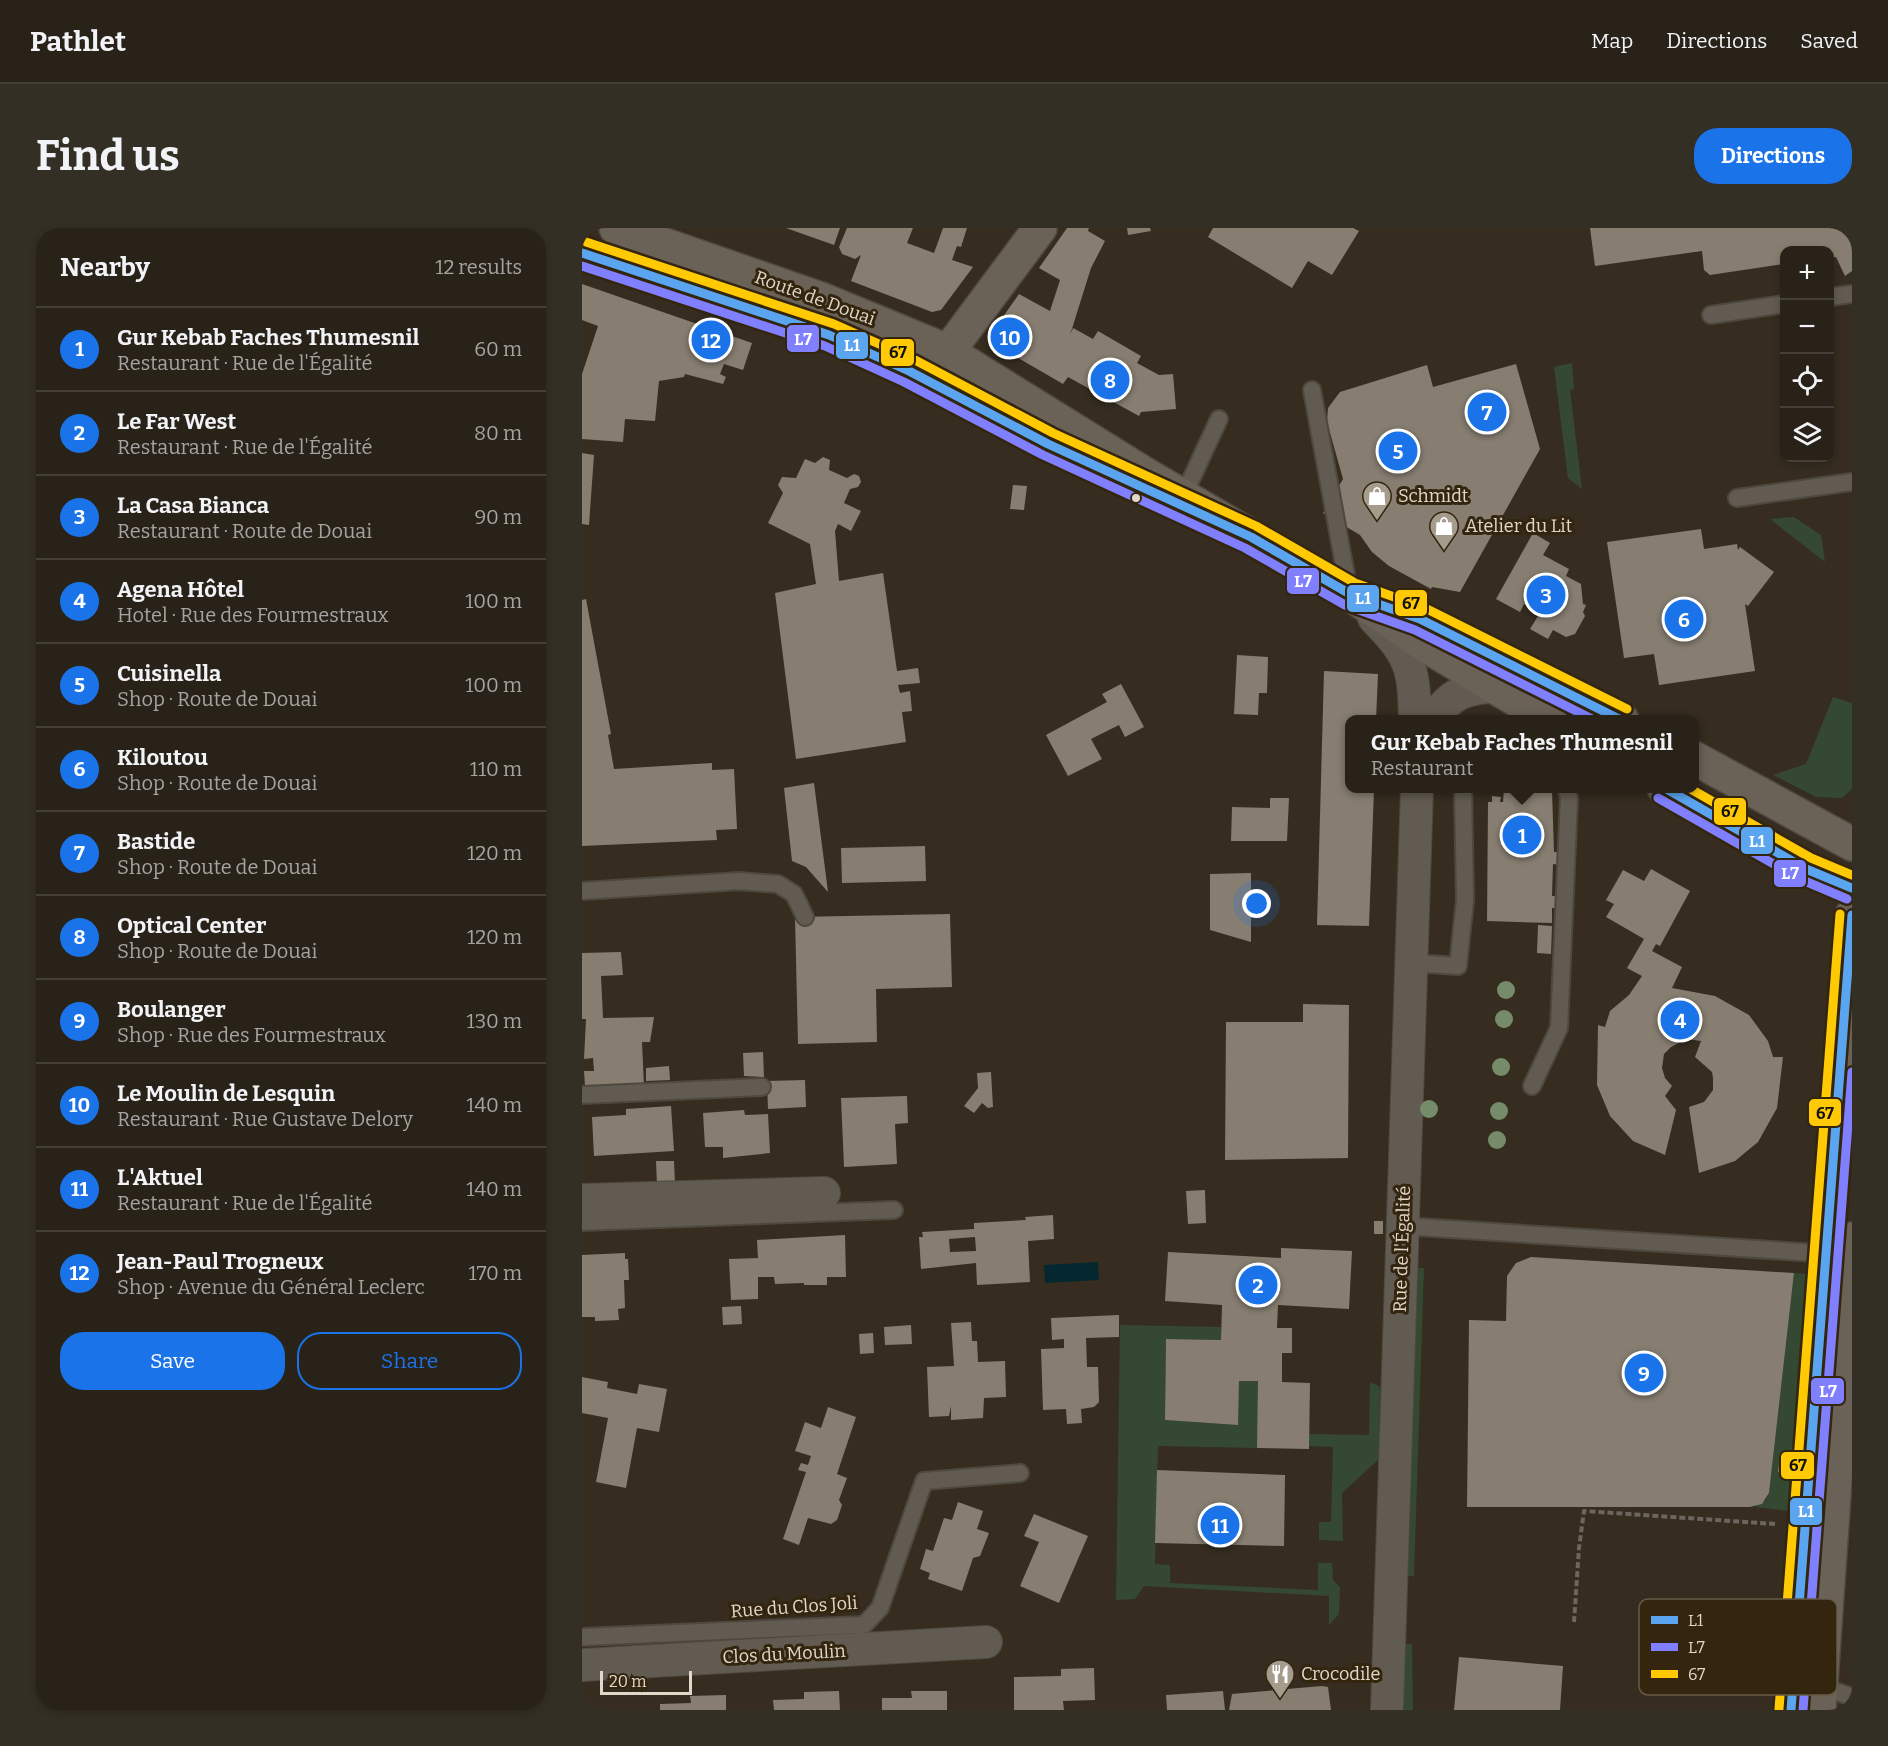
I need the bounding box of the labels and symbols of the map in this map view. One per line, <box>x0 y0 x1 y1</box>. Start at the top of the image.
street label: Route de Douai <box>752 266 878 330</box>
pin: 10 <box>990 314 1030 360</box>
pin: 12 <box>692 318 730 362</box>
line badge: L7 <box>786 324 820 353</box>
text: L7 <box>794 330 812 349</box>
line badge: L1 <box>835 331 869 360</box>
text: L1 <box>844 336 860 355</box>
line badge: 67 <box>880 338 915 367</box>
text: 67 <box>889 343 907 362</box>
pin: 8 <box>1090 358 1130 402</box>
pin: 7 <box>1468 390 1506 435</box>
pin: 5 <box>1378 428 1418 474</box>
shop icon: Schmidt <box>1361 480 1393 522</box>
place label: Schmidt <box>1398 485 1469 507</box>
unlabelled marker <box>1130 492 1142 504</box>
shop icon: Atelier du Lit <box>1428 510 1460 552</box>
place label: Atelier du Lit <box>1465 515 1573 537</box>
line badge: L7 <box>1286 567 1320 595</box>
text: L7 <box>1294 572 1312 591</box>
pin: 3 <box>1526 572 1566 617</box>
line badge: L1 <box>1346 584 1380 613</box>
text: L1 <box>1355 589 1371 608</box>
line badge: 67 <box>1394 589 1428 617</box>
text: 67 <box>1402 594 1420 613</box>
pin: 6 <box>1664 596 1704 642</box>
line badge: 67 <box>1713 797 1747 826</box>
text: 67 <box>1721 802 1739 821</box>
pin: 1 <box>1502 812 1542 858</box>
line badge: L1 <box>1740 826 1774 855</box>
text: L1 <box>1749 832 1765 851</box>
line badge: L7 <box>1773 859 1807 888</box>
text: L7 <box>1781 864 1799 883</box>
your location <box>1242 889 1271 918</box>
pin: 4 <box>1660 998 1700 1042</box>
line badge: 67 <box>1808 1098 1842 1127</box>
text: 67 <box>1816 1104 1834 1123</box>
street label: Rue de l'Égalité <box>1388 1185 1415 1313</box>
pin: 2 <box>1238 1262 1278 1308</box>
pin: 9 <box>1624 1350 1664 1396</box>
line badge: L7 <box>1810 1377 1845 1405</box>
text: L7 <box>1819 1382 1837 1401</box>
line badge: 67 <box>1780 1451 1815 1480</box>
text: 67 <box>1789 1456 1807 1475</box>
line badge: L1 <box>1789 1497 1823 1526</box>
pin: 11 <box>1200 1502 1240 1548</box>
text: L1 <box>1798 1502 1814 1521</box>
street label: Rue du Clos Joli <box>730 1592 858 1622</box>
legend <box>1639 1599 1837 1695</box>
text: L1 <box>1688 1611 1704 1630</box>
text: L7 <box>1688 1638 1705 1657</box>
street label: Clos du Moulin <box>722 1640 847 1668</box>
restaurant icon: Crocodile <box>1264 1658 1296 1700</box>
place label: Crocodile <box>1301 1663 1380 1685</box>
text: 67 <box>1688 1665 1705 1684</box>
scale bar <box>600 1668 692 1696</box>

